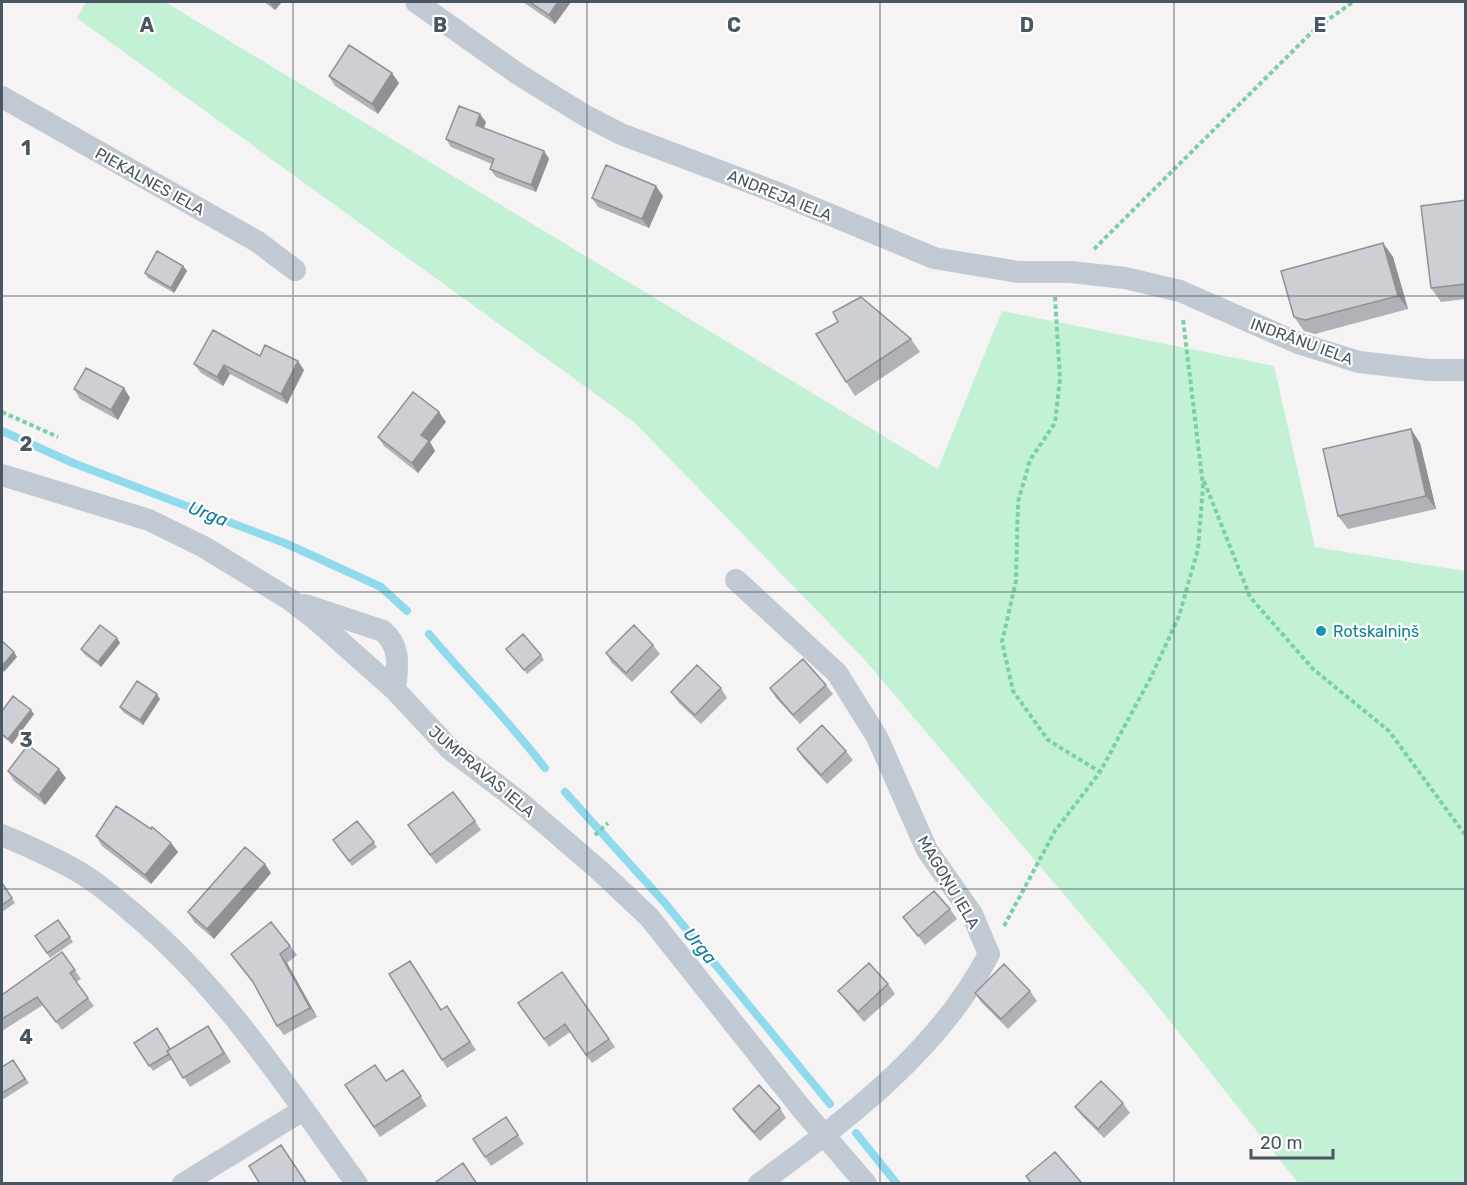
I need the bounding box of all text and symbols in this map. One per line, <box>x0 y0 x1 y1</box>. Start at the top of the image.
text: A <box>140 13 155 37</box>
text: B <box>433 13 447 37</box>
text: C <box>727 13 741 37</box>
text: D <box>1020 13 1034 37</box>
text: E <box>1314 13 1326 37</box>
text: 1 <box>21 136 31 160</box>
street label: PIEKALNES IELA <box>92 144 208 219</box>
street label: ANDREJA IELA <box>725 166 835 225</box>
street label: INDRĀNU IELA <box>1248 314 1356 369</box>
text: 2 <box>20 432 33 456</box>
water label: Urga <box>185 496 231 532</box>
place label: Rotskalniņš <box>1333 622 1419 641</box>
marker: Rotskalniņš <box>1314 624 1328 638</box>
street label: JUMPRAVAS IELA <box>425 721 539 821</box>
text: 3 <box>19 728 33 752</box>
street label: MAGOŅU IELA <box>913 832 984 932</box>
water label: Urga <box>679 923 722 969</box>
text: 4 <box>19 1025 33 1049</box>
scale bar <box>1251 1122 1334 1160</box>
text: 20 m <box>1260 1132 1302 1154</box>

